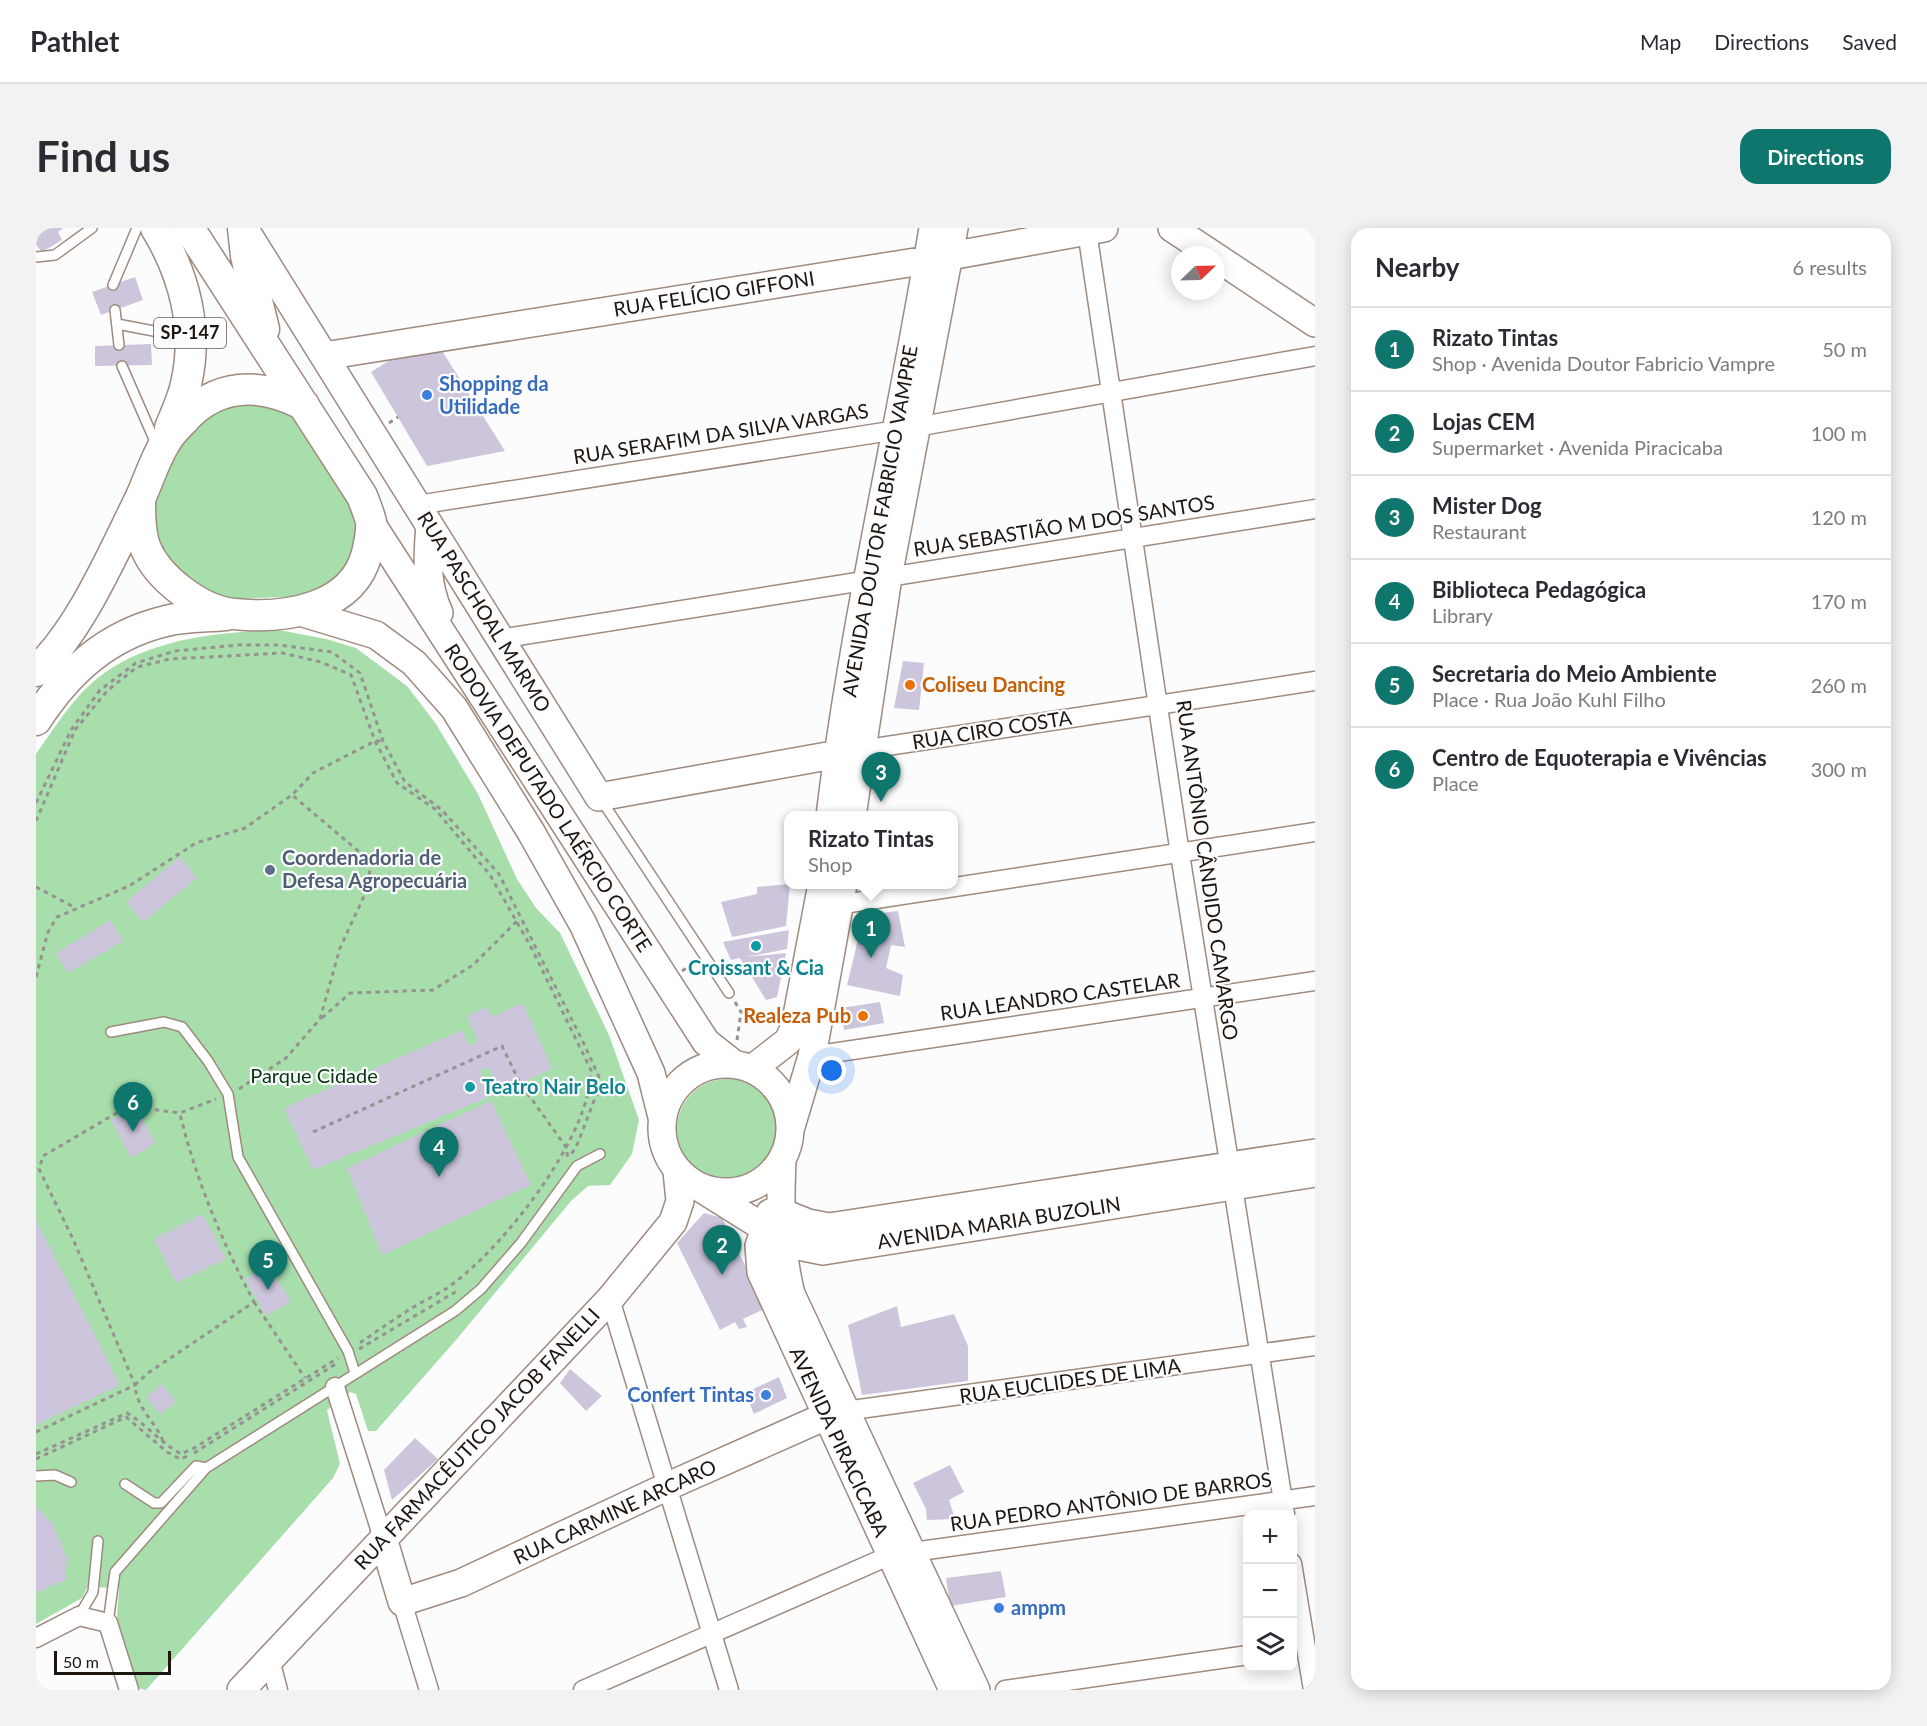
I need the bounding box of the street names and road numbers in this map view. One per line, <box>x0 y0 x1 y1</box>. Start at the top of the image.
street label: RUA FELÍCIO GIFFONI <box>612 265 816 321</box>
road number: SP-147 <box>154 318 226 348</box>
street label: AVENIDA DOUTOR FABRICIO VAMPRE <box>836 343 922 699</box>
street label: RUA SERAFIM DA SILVA VARGAS <box>571 398 870 468</box>
street label: RUA SEBASTIÃO M DOS SANTOS <box>912 489 1216 561</box>
street label: RUA PASCHOAL MARMO <box>413 507 557 716</box>
street label: RODOVIA DEPUTADO LAÉRCIO CORTE <box>440 639 658 956</box>
street label: RUA ANTÔNIO CÂNDIDO CAMARGO <box>1172 698 1244 1042</box>
street label: RUA CIRO COSTA <box>910 704 1074 753</box>
street label: RUA LEANDRO CASTELAR <box>939 967 1182 1025</box>
street label: AVENIDA MARIA BUZOLIN <box>875 1191 1122 1253</box>
street label: RUA FARMACÊUTICO JACOB FANELLI <box>349 1303 604 1574</box>
street label: AVENIDA PIRACICABA <box>785 1343 895 1541</box>
street label: RUA EUCLIDES DE LIMA <box>958 1353 1182 1407</box>
street label: RUA CARMINE ARCARO <box>509 1454 720 1569</box>
street label: RUA PEDRO ANTÔNIO DE BARROS <box>949 1467 1273 1535</box>

